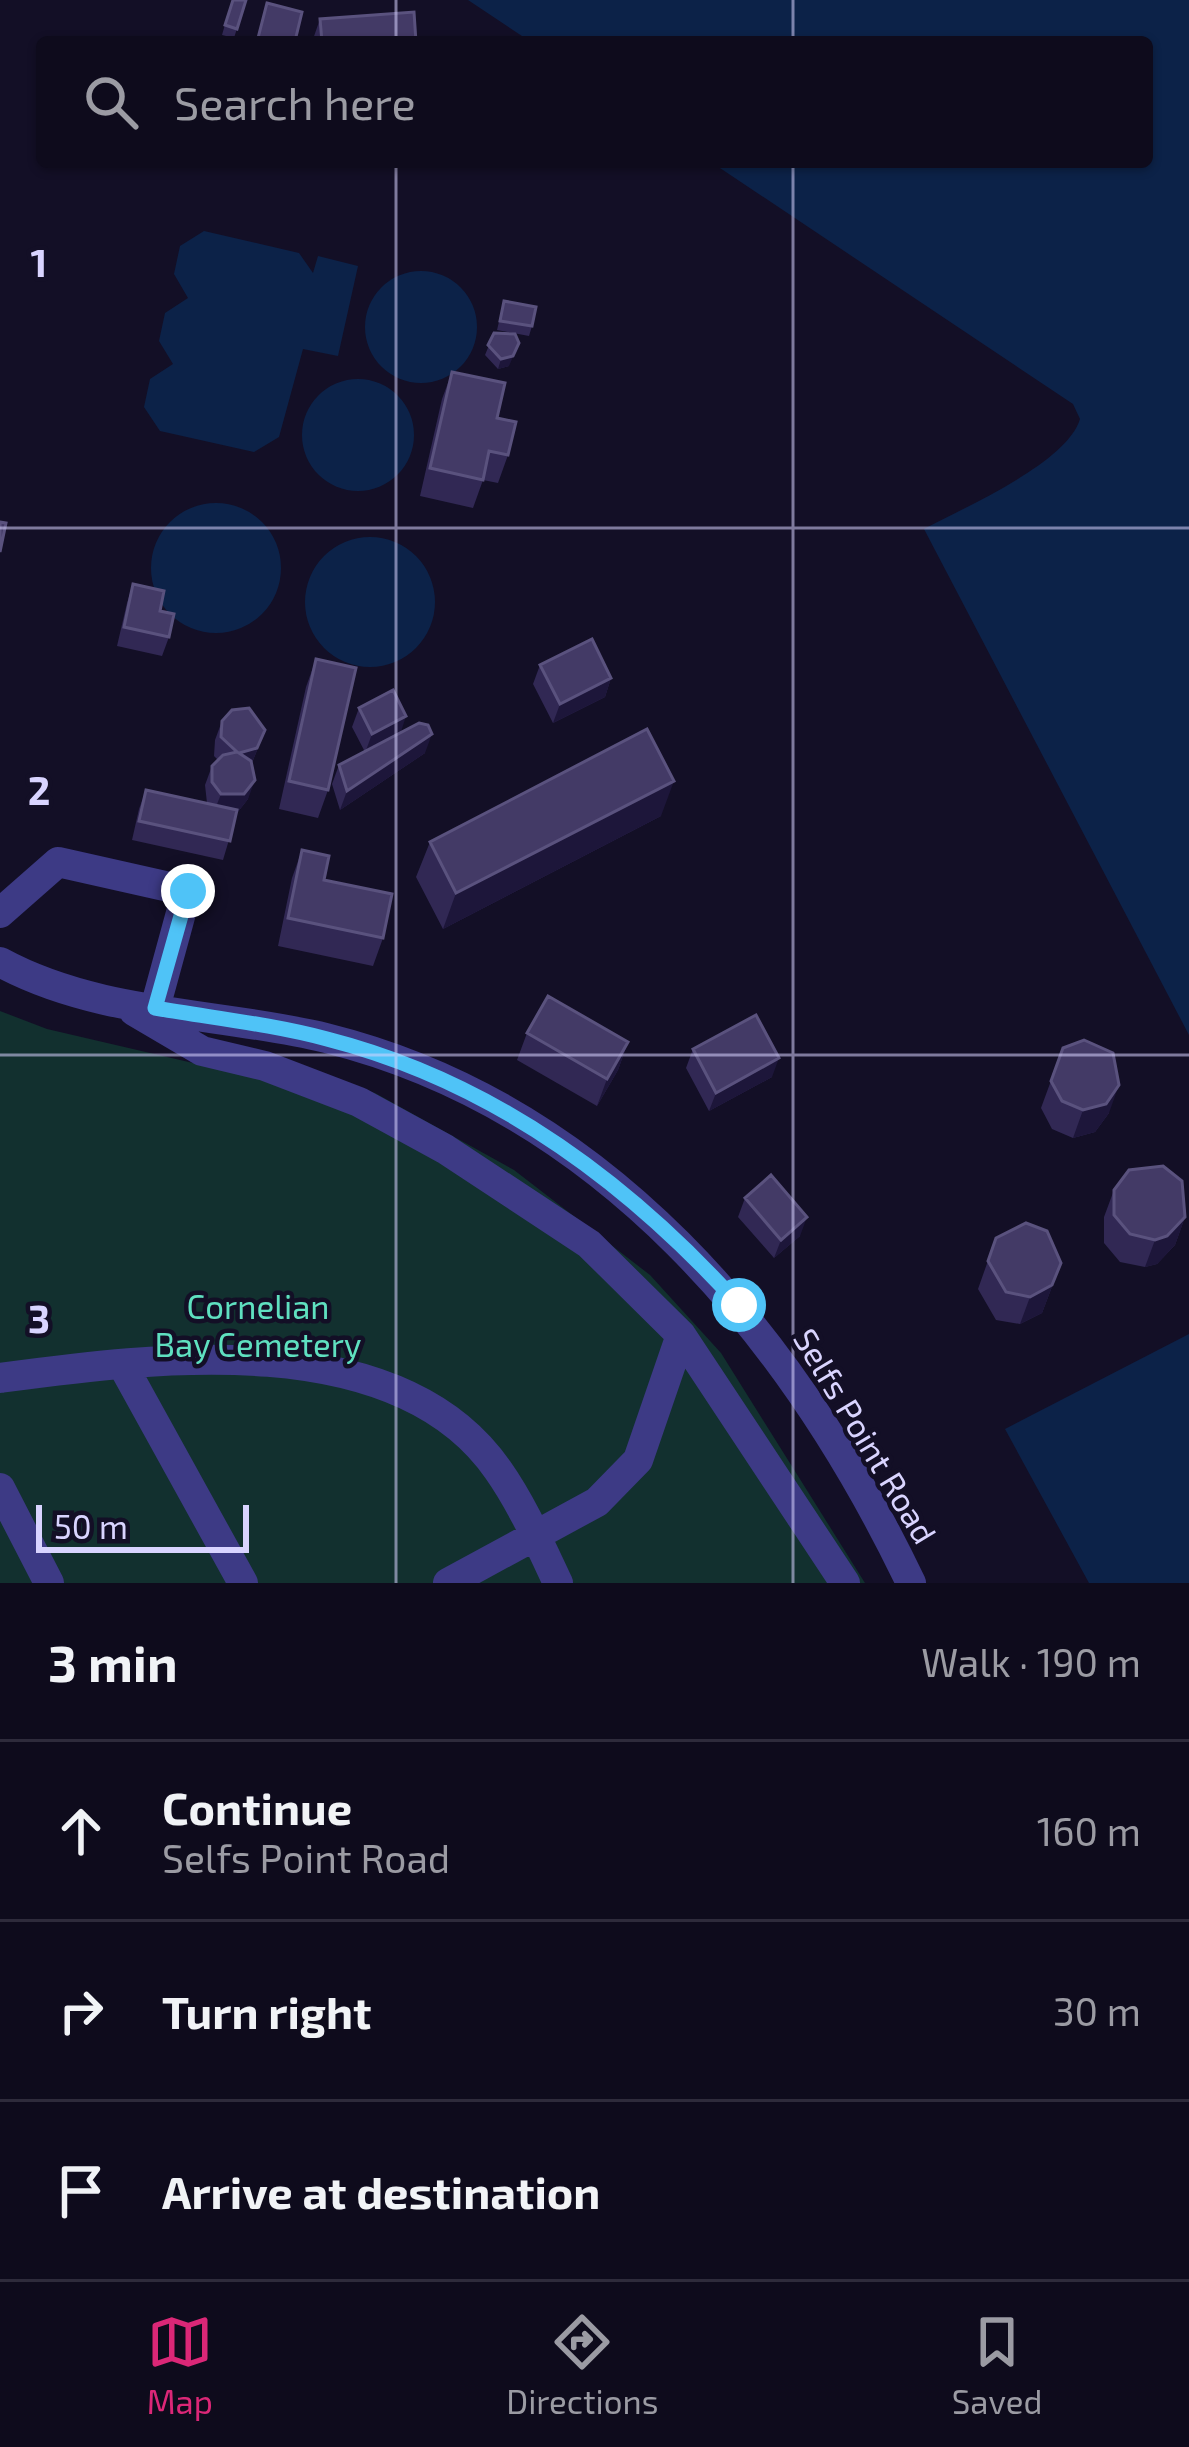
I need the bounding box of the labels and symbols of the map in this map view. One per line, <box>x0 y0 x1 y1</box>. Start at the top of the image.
text: 1 <box>31 238 47 285</box>
text: 2 <box>28 766 50 813</box>
route end <box>161 864 215 918</box>
route start <box>712 1278 766 1332</box>
park label: Cornelian Bay Cemetery <box>155 1286 361 1364</box>
text: 3 <box>28 1294 50 1341</box>
street label: Selfs Point Road <box>786 1321 946 1550</box>
scale bar <box>36 1499 249 1552</box>

